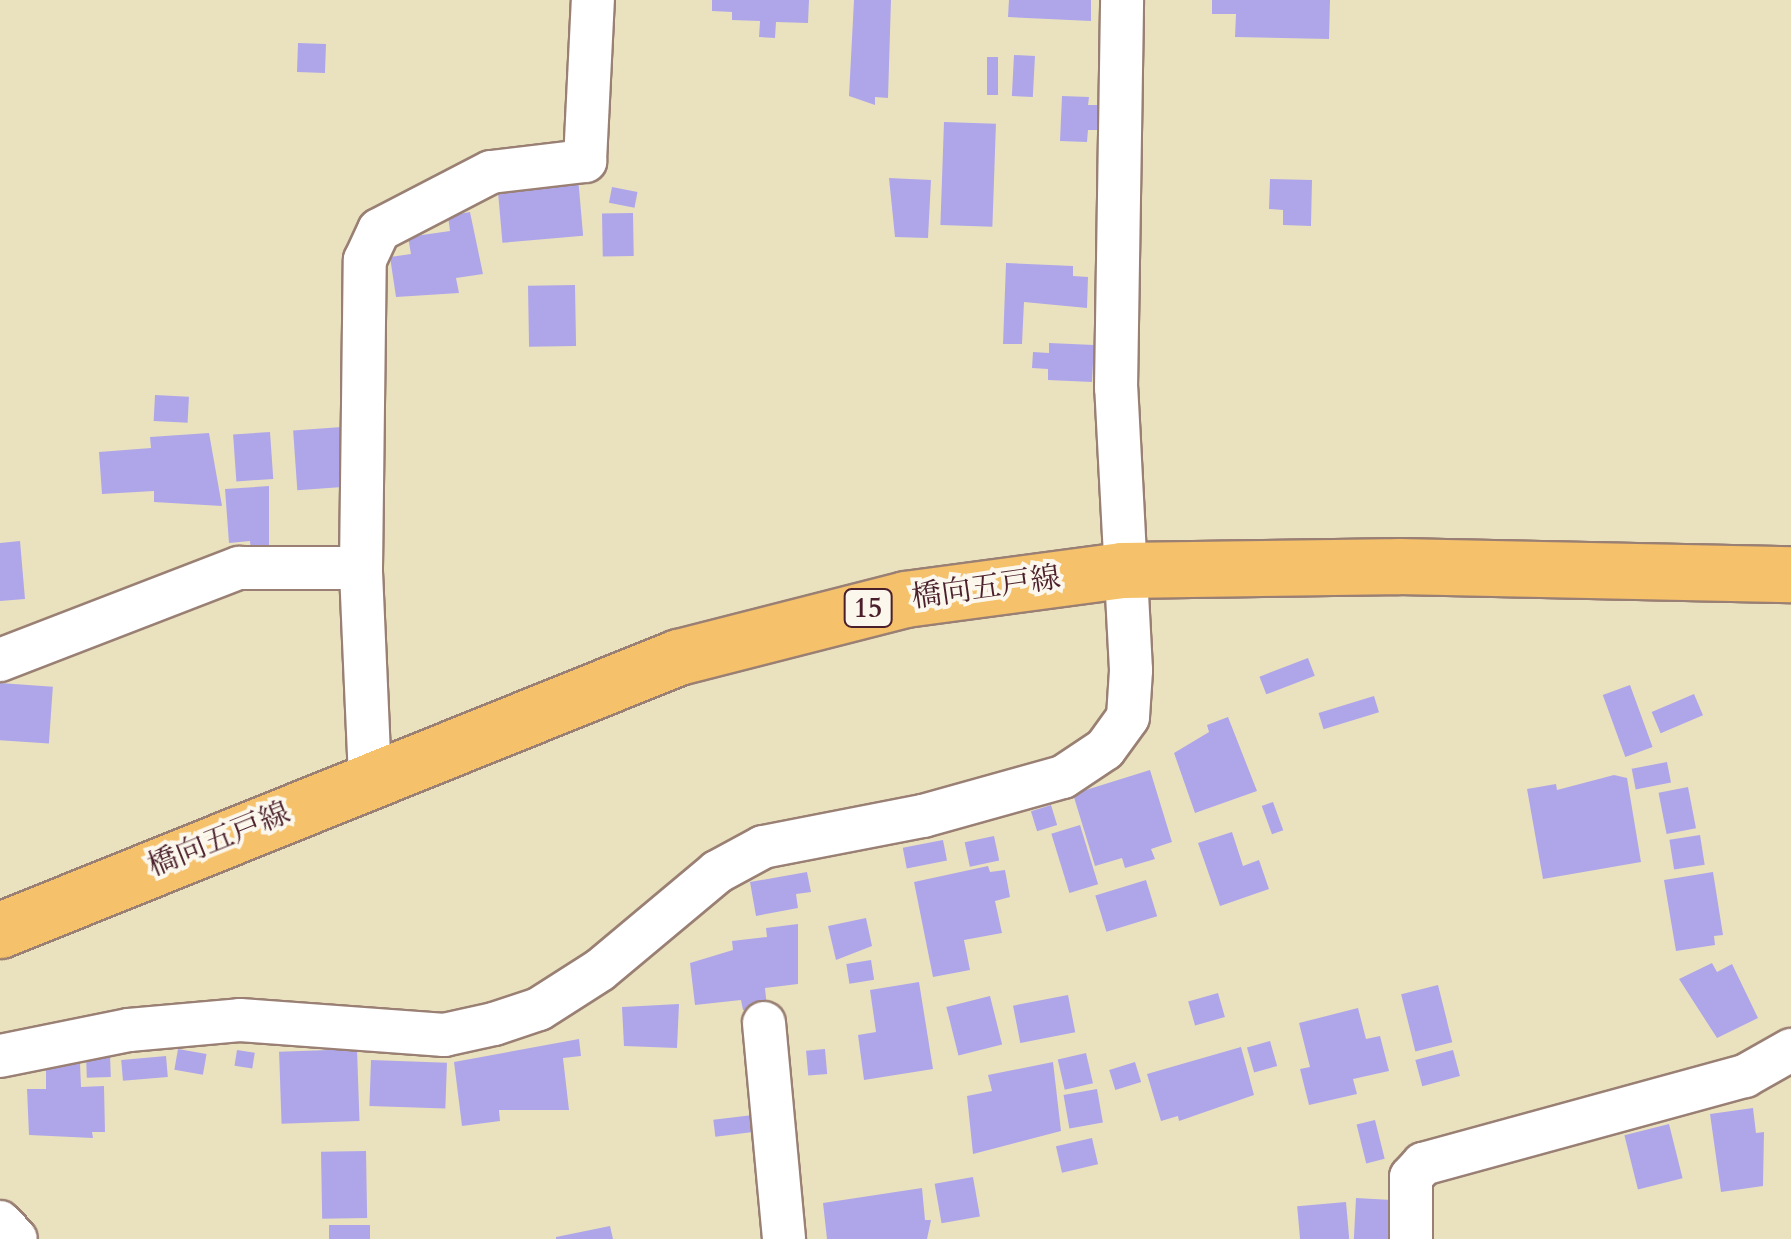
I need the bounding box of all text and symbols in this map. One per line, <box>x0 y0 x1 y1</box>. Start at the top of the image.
street label: 橋向五戸線 <box>909 560 1063 616</box>
road number: 15 <box>843 585 893 631</box>
street label: 橋向五戸線 <box>143 795 295 885</box>

